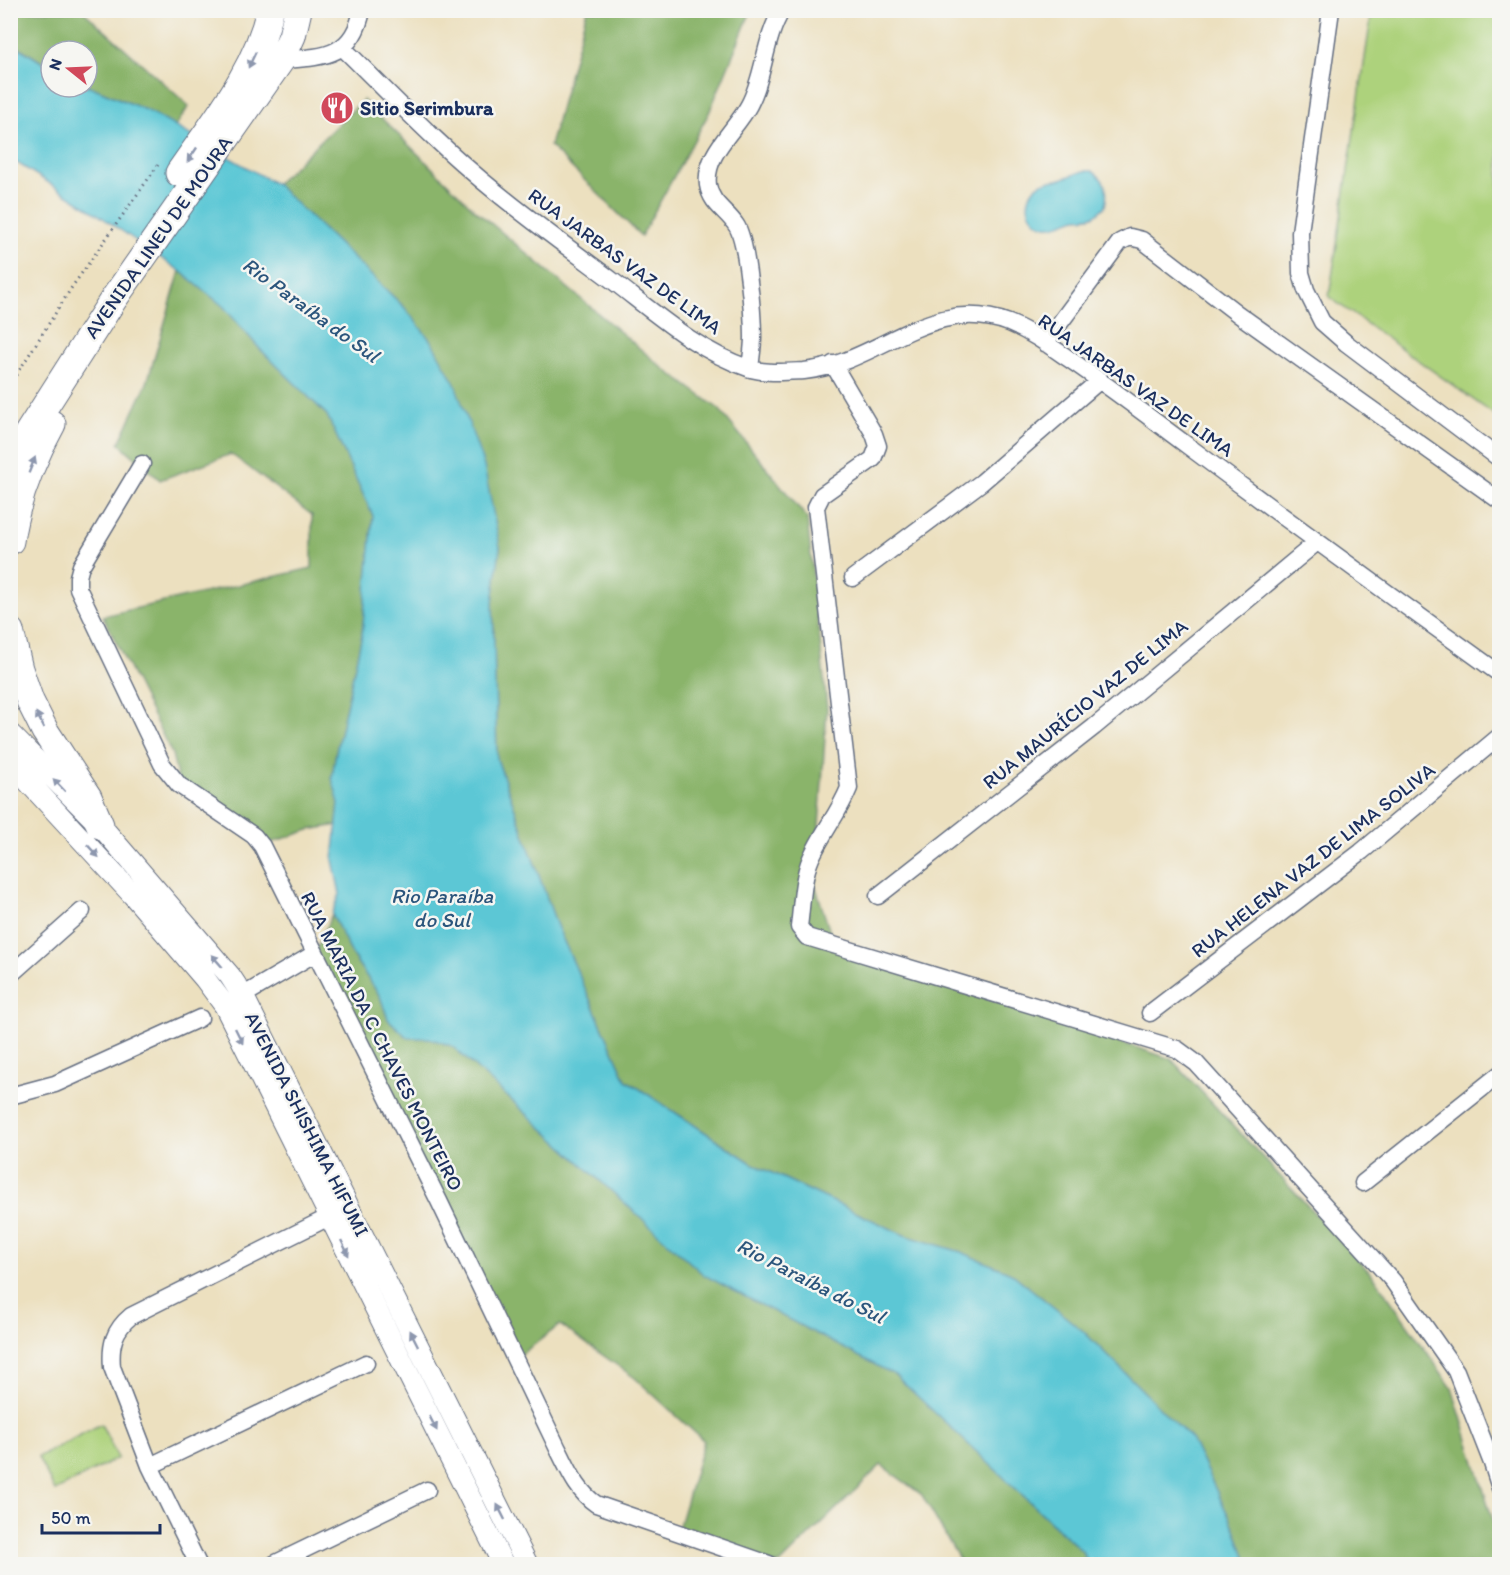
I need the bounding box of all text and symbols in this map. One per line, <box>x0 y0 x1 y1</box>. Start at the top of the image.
north arrow <box>39 39 99 99</box>
one-way arrow <box>247 52 256 69</box>
text: N <box>45 56 66 73</box>
restaurant icon: Sitio Serimbura <box>319 90 355 126</box>
place label: Sitio Serimbura <box>360 96 494 120</box>
street label: AVENIDA LINEU DE MOURA <box>79 131 237 343</box>
one-way arrow <box>186 146 198 162</box>
street label: RUA JARBAS VAZ DE LIMA <box>524 183 727 339</box>
water label: Rio Paraíba do Sul <box>238 252 386 369</box>
street label: RUA JARBAS VAZ DE LIMA <box>1034 308 1239 462</box>
one-way arrow <box>27 455 37 473</box>
street label: RUA MAURÍCIO VAZ DE LIMA <box>978 614 1193 794</box>
one-way arrow <box>35 712 44 729</box>
street label: RUA HELENA VAZ DE LIMA SOLIVA <box>1186 757 1440 963</box>
one-way arrow <box>52 777 66 792</box>
one-way arrow <box>86 844 100 859</box>
water label: Rio Paraíba do Sul <box>391 883 494 932</box>
street label: RUA MARIA DA C CHAVES MONTEIRO <box>296 887 468 1195</box>
one-way arrow <box>211 954 224 969</box>
street label: AVENIDA SHISHIMA HIFUMI <box>240 1008 374 1240</box>
one-way arrow <box>235 1028 244 1045</box>
water label: Rio Paraíba do Sul <box>733 1232 891 1330</box>
one-way arrow <box>340 1240 350 1257</box>
one-way arrow <box>409 1329 419 1346</box>
one-way arrow <box>428 1414 437 1431</box>
scale bar <box>42 1497 160 1535</box>
one-way arrow <box>497 1504 506 1521</box>
text: 50 m <box>51 1507 91 1529</box>

